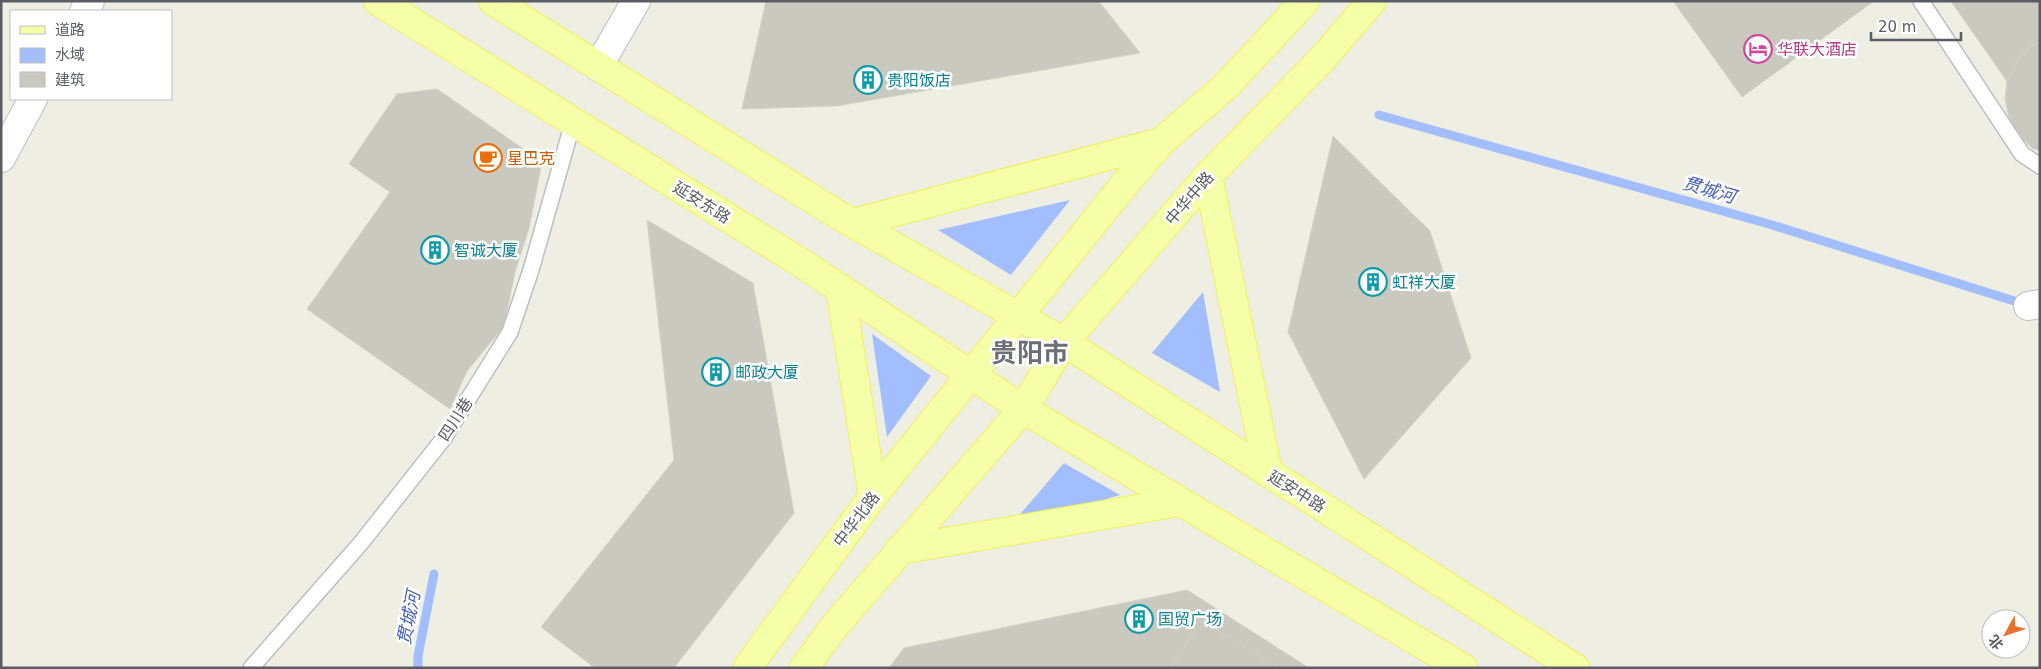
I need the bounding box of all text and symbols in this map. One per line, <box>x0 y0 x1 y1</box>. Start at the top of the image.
legend <box>10 10 172 100</box>
scale bar <box>1871 10 1961 42</box>
text: 20 m <box>1878 18 1916 36</box>
text: 道路 <box>55 21 85 39</box>
hotel icon: 华联大酒店 <box>1743 34 1773 64</box>
place label: 华联大酒店 <box>1777 40 1857 59</box>
text: 水域 <box>55 46 85 64</box>
building icon: 贵阳饭店 <box>853 65 883 95</box>
text: 建筑 <box>55 71 85 89</box>
place label: 贵阳饭店 <box>887 71 951 90</box>
cafe icon: 星巴克 <box>473 143 503 173</box>
place label: 星巴克 <box>507 149 555 168</box>
street label: 中华中路 <box>1161 168 1218 229</box>
water label: 贯城河 <box>1680 172 1741 208</box>
street label: 延安东路 <box>670 177 734 227</box>
building icon: 智诚大厦 <box>420 235 450 265</box>
place label: 智诚大厦 <box>454 241 518 260</box>
building icon: 虹祥大厦 <box>1358 267 1388 297</box>
place label: 虹祥大厦 <box>1392 273 1456 292</box>
district label: 贵阳市 <box>991 338 1069 368</box>
building icon: 邮政大厦 <box>701 357 731 387</box>
place label: 邮政大厦 <box>735 363 799 382</box>
street label: 四川巷 <box>434 394 476 445</box>
street label: 延安中路 <box>1265 466 1329 516</box>
street label: 中华北路 <box>830 488 883 551</box>
water label: 贯城河 <box>393 586 425 646</box>
building icon: 国贸广场 <box>1124 604 1154 634</box>
north arrow <box>1981 609 2031 659</box>
place label: 国贸广场 <box>1158 610 1222 629</box>
text: 北 <box>1985 632 2007 653</box>

